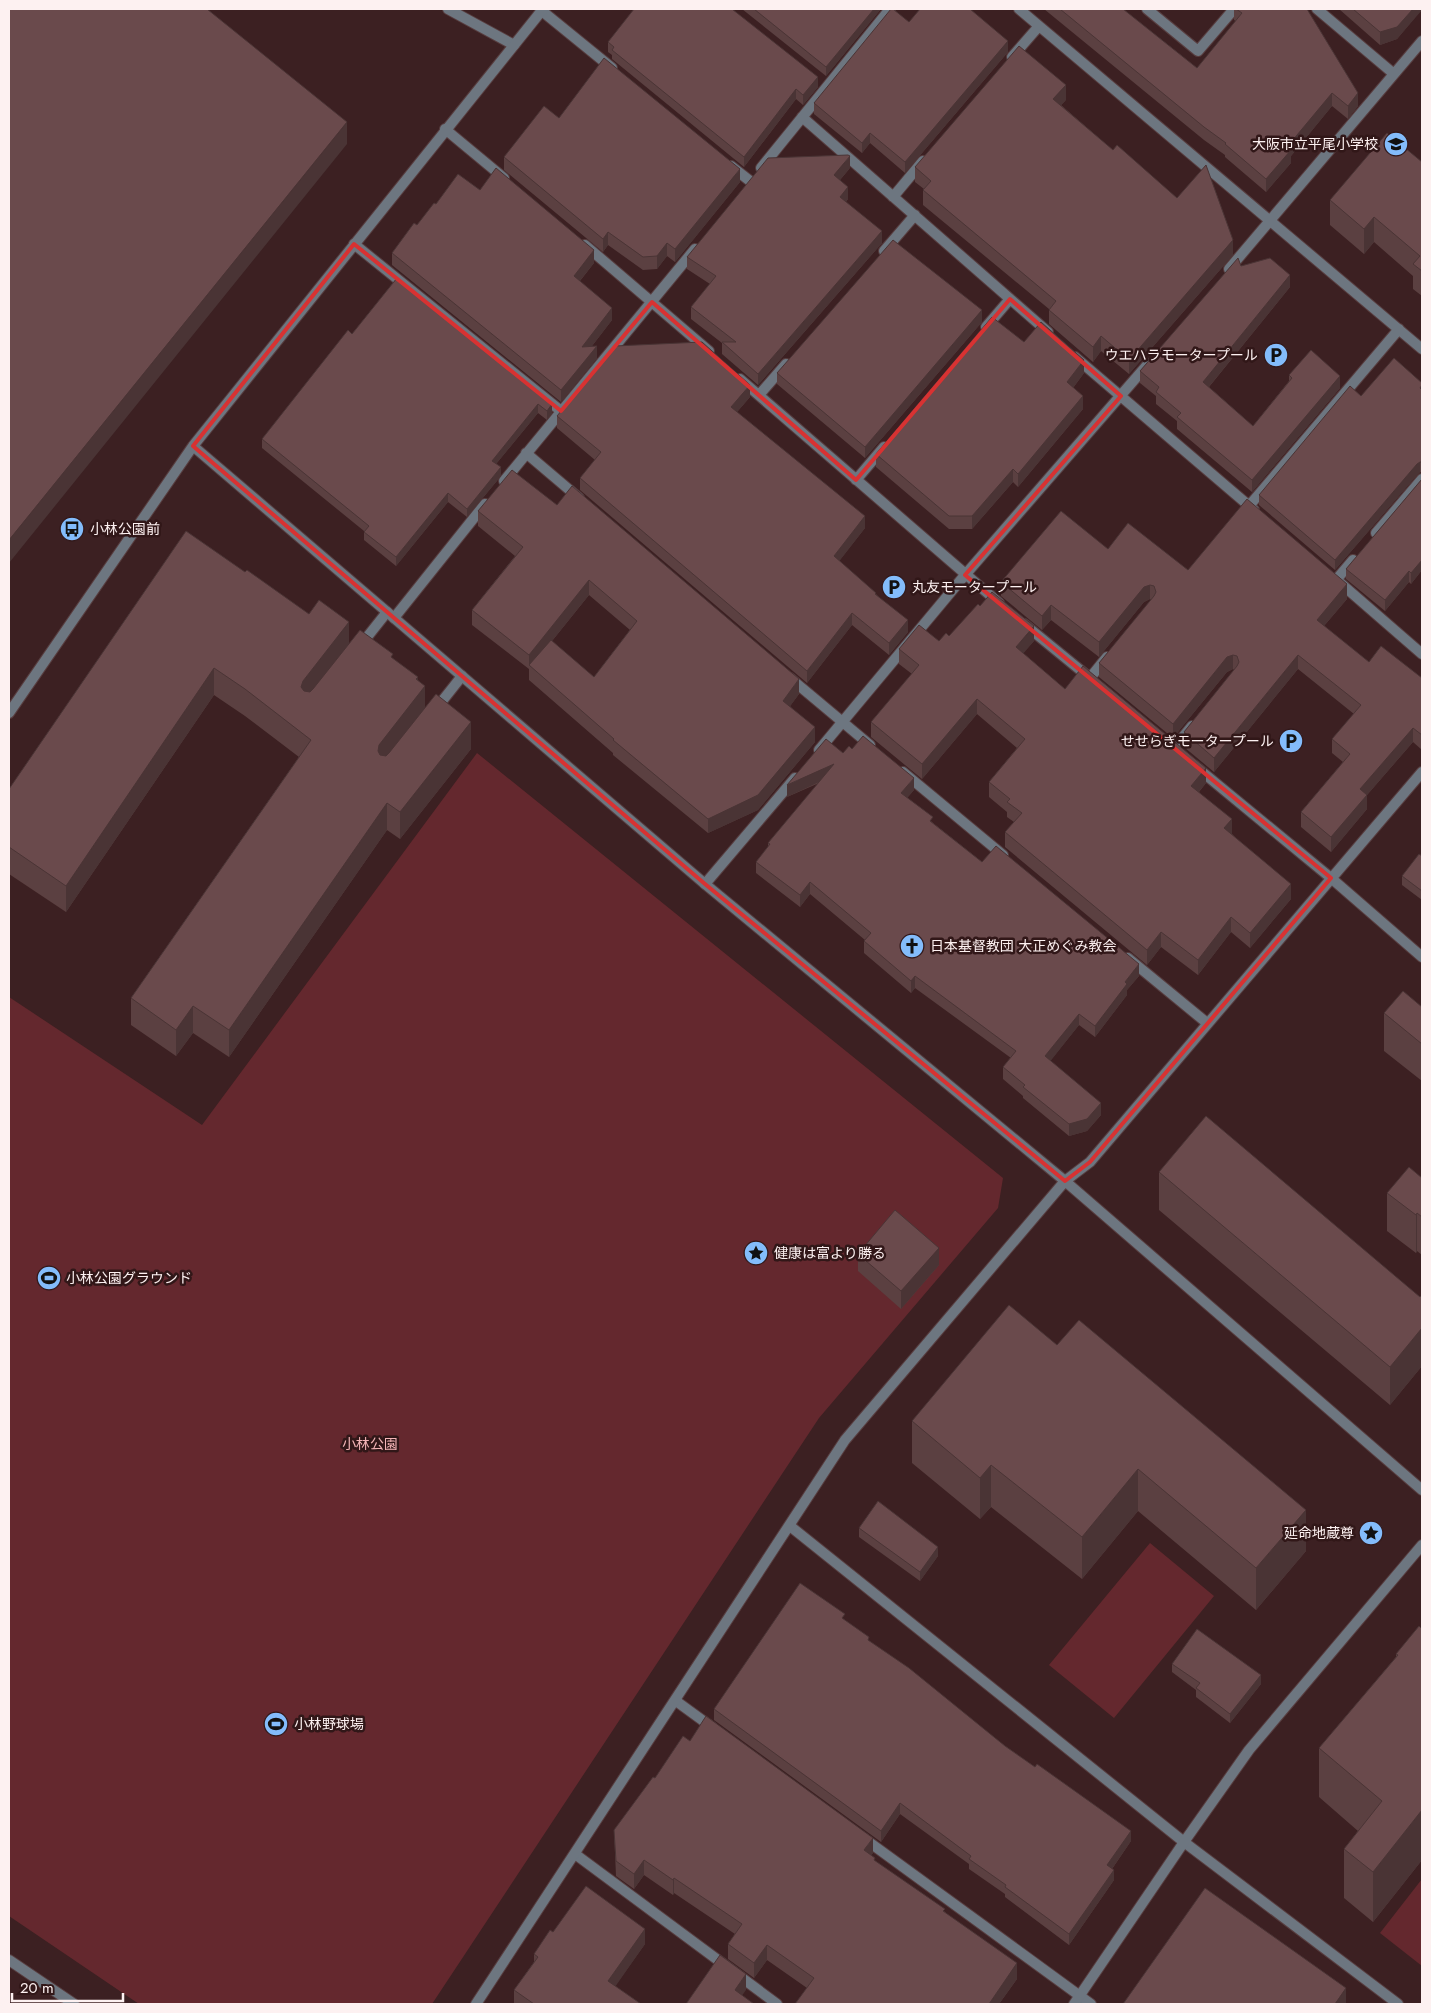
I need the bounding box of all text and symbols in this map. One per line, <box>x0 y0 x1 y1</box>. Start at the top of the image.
school or university icon: 大阪市立平尾小学校 <box>1383 131 1409 157</box>
place label: 大阪市立平尾小学校 <box>1252 134 1378 154</box>
parking icon: ウエハラモータープール <box>1263 342 1289 368</box>
place label: ウエハラモータープール <box>1105 345 1258 365</box>
bus stop icon: 小林公園前 <box>59 516 85 542</box>
place label: 小林公園前 <box>90 519 160 539</box>
parking icon: 丸友モータープール <box>881 574 907 600</box>
place label: 丸友モータープール <box>912 577 1037 597</box>
parking icon: せせらぎモータープール <box>1278 728 1304 754</box>
place label: せせらぎモータープール <box>1121 731 1274 751</box>
church icon: 日本基督教団 大正めぐみ教会 <box>899 933 925 959</box>
place label: 日本基督教団 大正めぐみ教会 <box>930 936 1117 956</box>
place icon: 健康は富より勝る <box>743 1240 769 1266</box>
place label: 健康は富より勝る <box>774 1243 886 1263</box>
sports icon: 小林公園グラウンド <box>36 1265 62 1291</box>
place label: 小林公園グラウンド <box>66 1268 192 1288</box>
park label: 小林公園 <box>342 1434 398 1454</box>
place icon: 延命地蔵尊 <box>1358 1520 1384 1546</box>
place label: 延命地蔵尊 <box>1284 1523 1354 1543</box>
sports icon: 小林野球場 <box>263 1711 289 1737</box>
place label: 小林野球場 <box>294 1714 364 1734</box>
scale bar <box>12 1970 124 2002</box>
text: 20 m <box>20 1977 54 1999</box>

